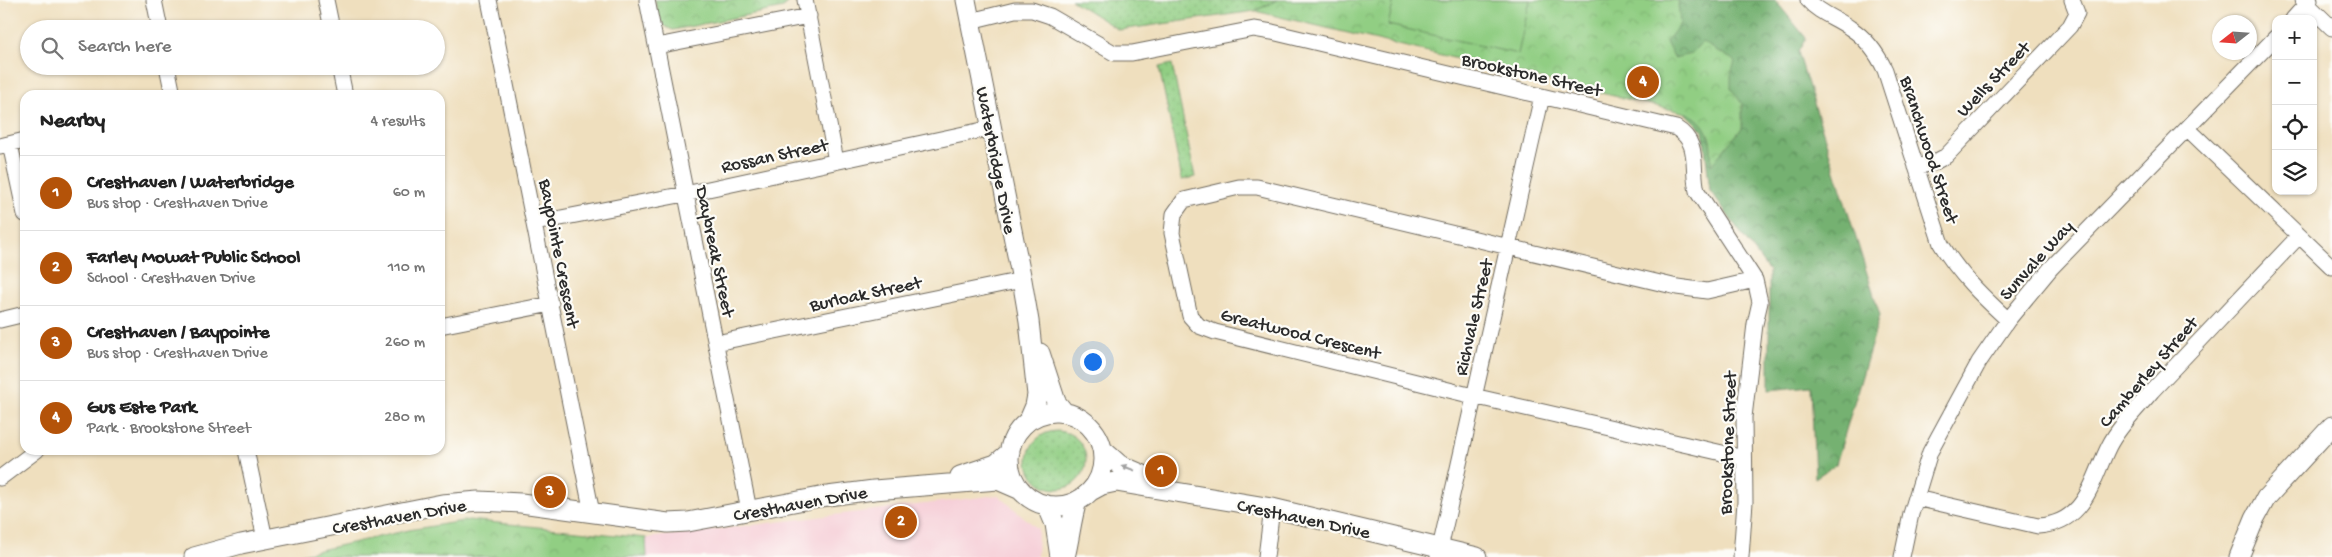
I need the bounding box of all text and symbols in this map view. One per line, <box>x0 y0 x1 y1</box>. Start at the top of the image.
north arrow <box>2212 15 2257 60</box>
map controls <box>2272 15 2317 195</box>
button: + <box>2272 15 2317 60</box>
search box <box>20 20 445 75</box>
icon: search <box>38 34 66 62</box>
text: Search here <box>78 36 172 59</box>
street label: Wells Street <box>1953 36 2038 123</box>
street label: Brookstone Street <box>1458 49 1606 104</box>
button: − <box>2272 60 2317 105</box>
pin: 4 <box>1627 63 1659 101</box>
street label: Branchwood Street <box>1893 73 1963 229</box>
street label: Waterbridge Drive <box>969 85 1020 236</box>
button: locate <box>2272 105 2317 150</box>
text: Nearby <box>40 110 105 135</box>
text: 4 results <box>370 113 425 132</box>
street label: Rossan Street <box>719 134 832 180</box>
button: layers <box>2272 150 2317 195</box>
text: Cresthaven / Waterbridge <box>87 172 294 195</box>
street label: Baypointe Crescent <box>532 176 584 332</box>
street label: Daybreak Street <box>688 182 739 321</box>
text: 1 <box>53 184 59 203</box>
text: 60 m <box>393 184 425 203</box>
text: Bus stop · Cresthaven Drive <box>87 195 268 214</box>
street label: Sunvale Way <box>1996 216 2080 306</box>
text: Farley Mowat Public School <box>87 247 301 270</box>
street label: Richvale Street <box>1451 255 1500 378</box>
text: 2 <box>52 259 60 278</box>
text: 110 m <box>388 259 425 278</box>
text: School · Cresthaven Drive <box>87 270 255 289</box>
street label: Burloak Street <box>807 272 926 319</box>
street label: Greatwood Crescent <box>1218 304 1385 367</box>
street label: Camberley Street <box>2095 311 2206 433</box>
text: Cresthaven / Baypointe <box>87 322 270 345</box>
text: 3 <box>52 334 60 353</box>
text: 260 m <box>385 334 425 353</box>
text: Bus stop · Cresthaven Drive <box>87 345 268 364</box>
your location <box>1080 349 1106 375</box>
street label: Brookstone Street <box>1715 369 1744 516</box>
text: Gus Este Park <box>87 397 197 420</box>
text: 4 <box>52 409 60 428</box>
text: 280 m <box>384 409 425 428</box>
text: Park · Brookstone Street <box>87 420 251 439</box>
pin: 1 <box>1145 452 1177 490</box>
one-way arrow <box>1120 464 1135 472</box>
pin: 3 <box>534 473 566 511</box>
street label: Cresthaven Drive <box>732 482 869 529</box>
street label: Cresthaven Drive <box>331 495 468 542</box>
street label: Cresthaven Drive <box>1235 495 1372 546</box>
pin: 2 <box>885 503 917 541</box>

